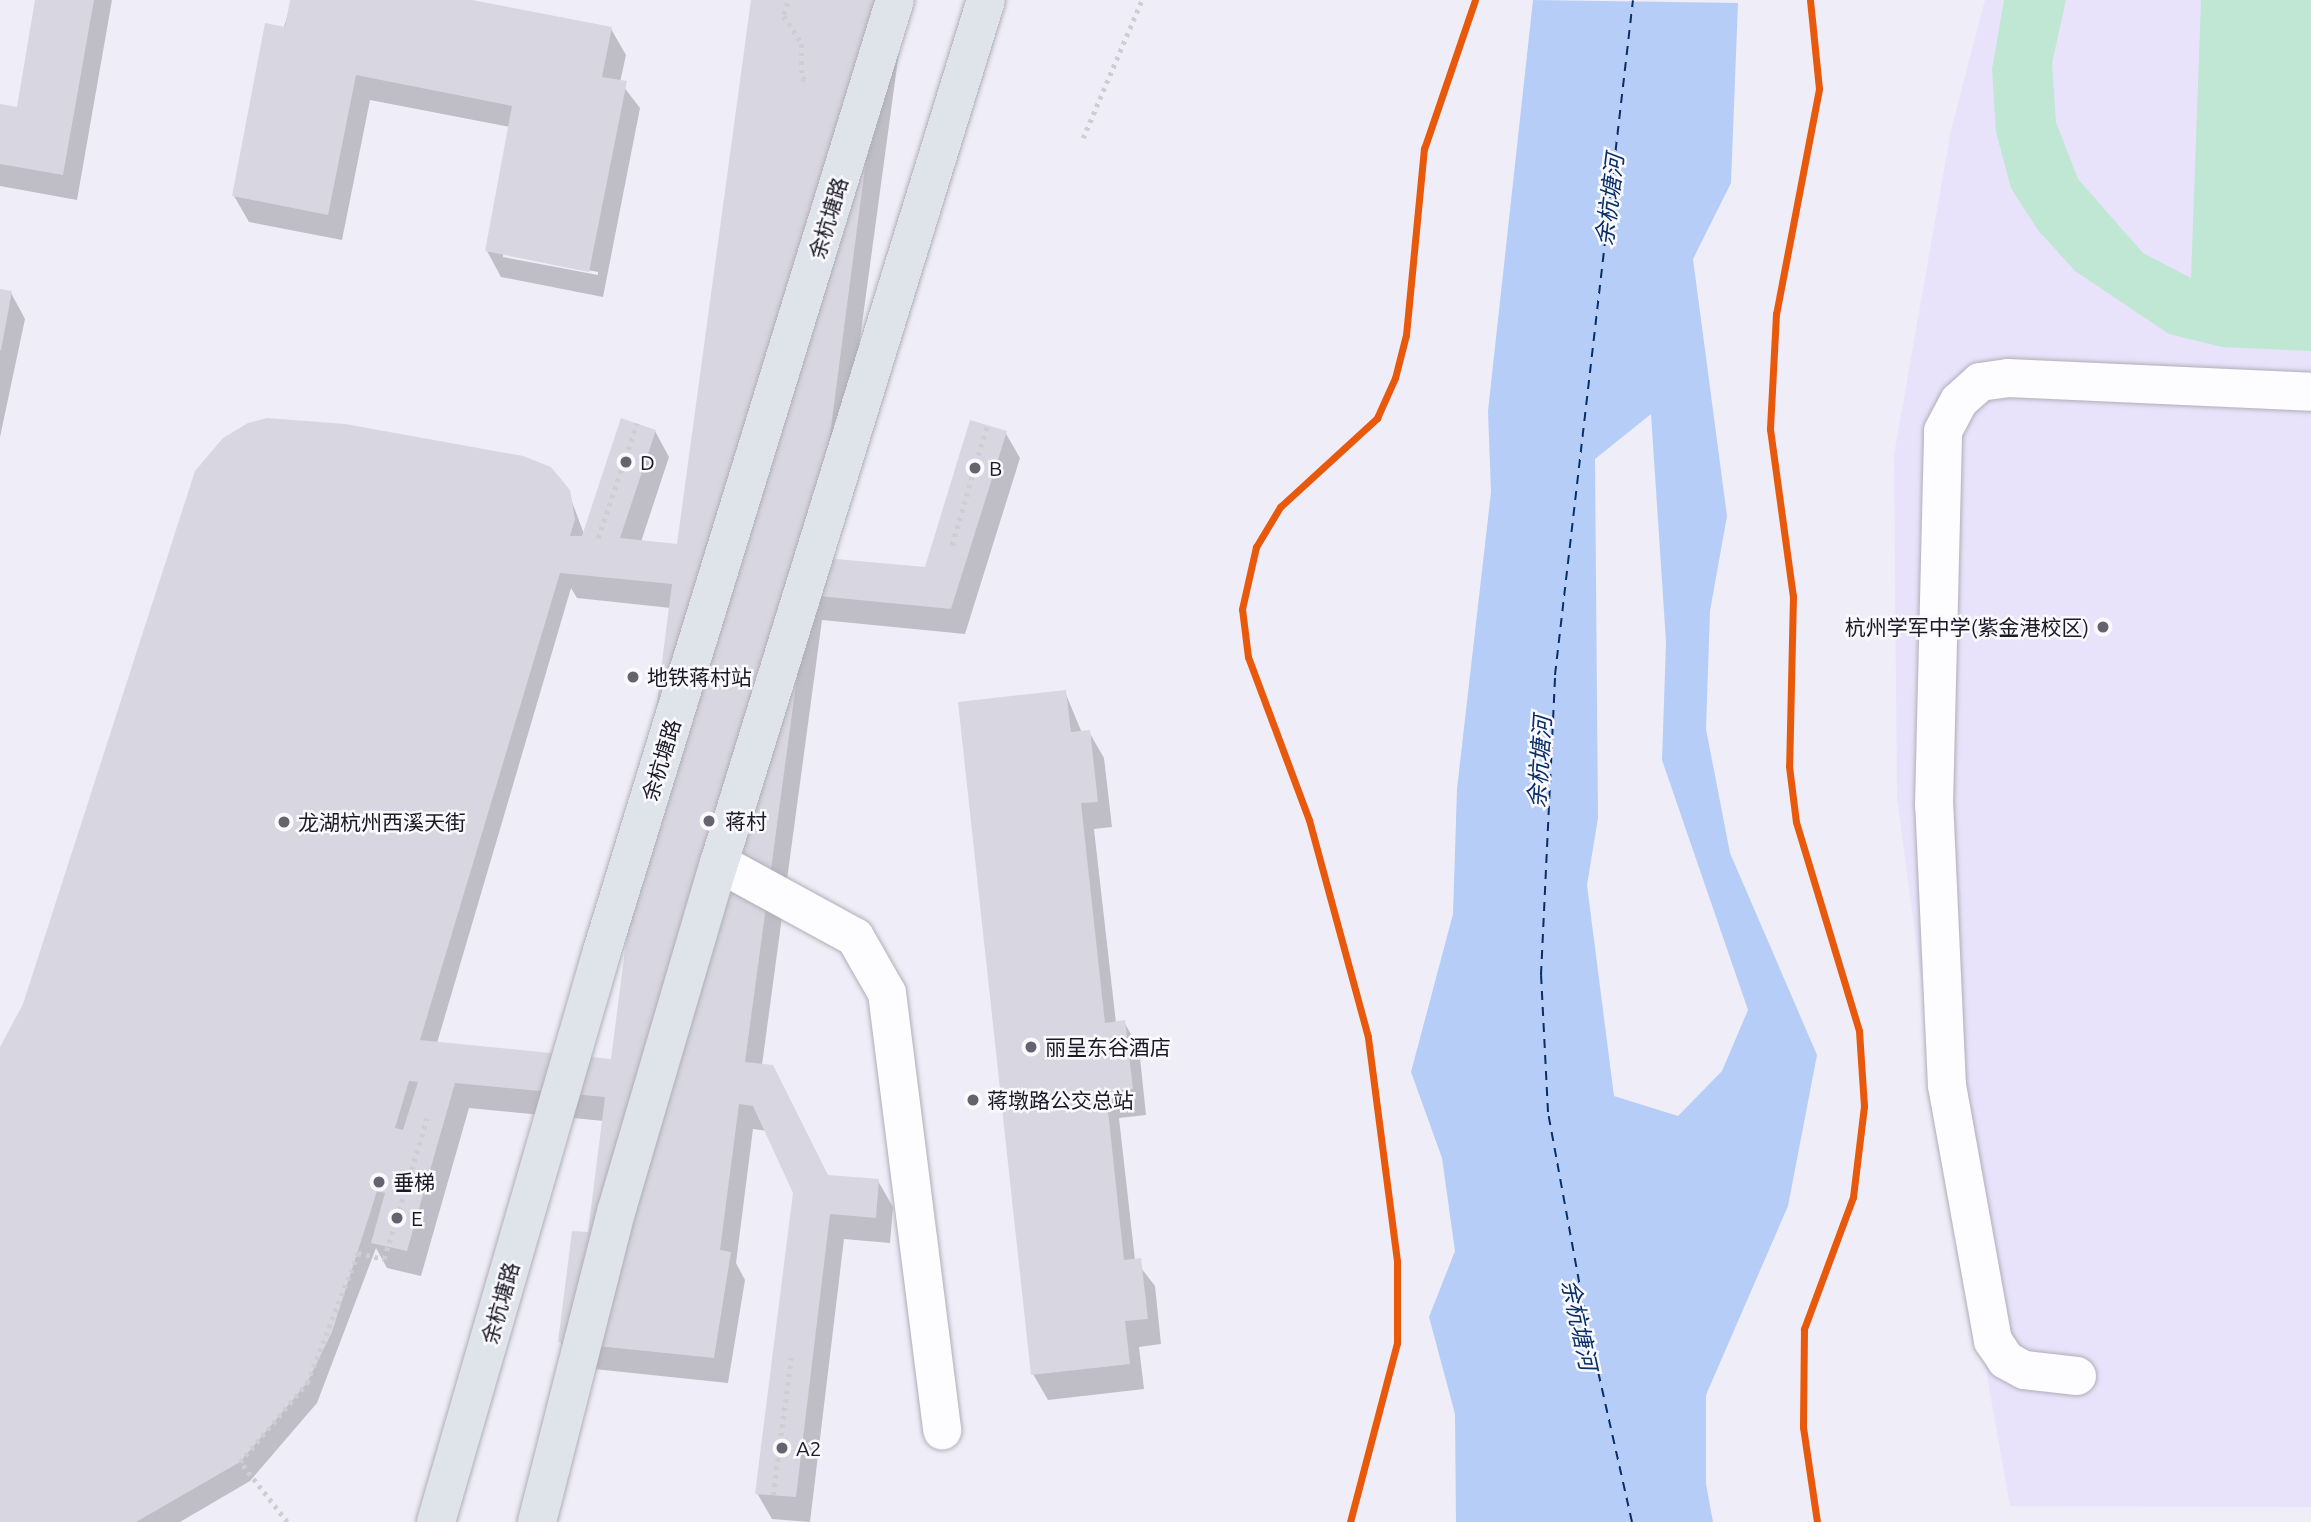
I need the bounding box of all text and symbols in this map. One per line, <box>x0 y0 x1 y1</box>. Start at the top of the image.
water label: 余杭塘河 <box>1591 153 1629 247</box>
street label: 余杭塘路 <box>804 174 852 262</box>
place label: D <box>640 449 655 475</box>
marker: D <box>618 454 634 470</box>
place label: B <box>989 455 1002 481</box>
marker: B <box>967 460 983 476</box>
place label: 杭州学军中学(紫金港校区) <box>1845 614 2089 640</box>
marker: 杭州学军中学(紫金港校区) <box>2095 619 2111 635</box>
place label: 地铁蒋村站 <box>647 664 752 690</box>
marker: 地铁蒋村站 <box>625 669 641 685</box>
water label: 余杭塘河 <box>1523 715 1557 809</box>
street label: 余杭塘路 <box>637 716 685 804</box>
place label: 蒋村 <box>725 808 767 834</box>
place label: 龙湖杭州西溪天街 <box>298 809 466 835</box>
marker: 蒋村 <box>699 811 719 831</box>
marker: 龙湖杭州西溪天街 <box>276 814 292 830</box>
place label: 丽呈东谷酒店 <box>1045 1034 1171 1060</box>
marker: 丽呈东谷酒店 <box>1023 1039 1039 1055</box>
place label: 蒋墩路公交总站 <box>987 1087 1134 1113</box>
marker: 蒋墩路公交总站 <box>965 1092 981 1108</box>
place label: 垂梯 <box>393 1169 435 1195</box>
marker: 垂梯 <box>371 1174 387 1190</box>
place label: E <box>411 1205 423 1231</box>
marker: E <box>389 1210 405 1226</box>
street label: 余杭塘路 <box>476 1259 524 1347</box>
water label: 余杭塘河 <box>1556 1277 1602 1373</box>
place label: A2 <box>796 1435 821 1461</box>
marker: A2 <box>774 1440 790 1456</box>

